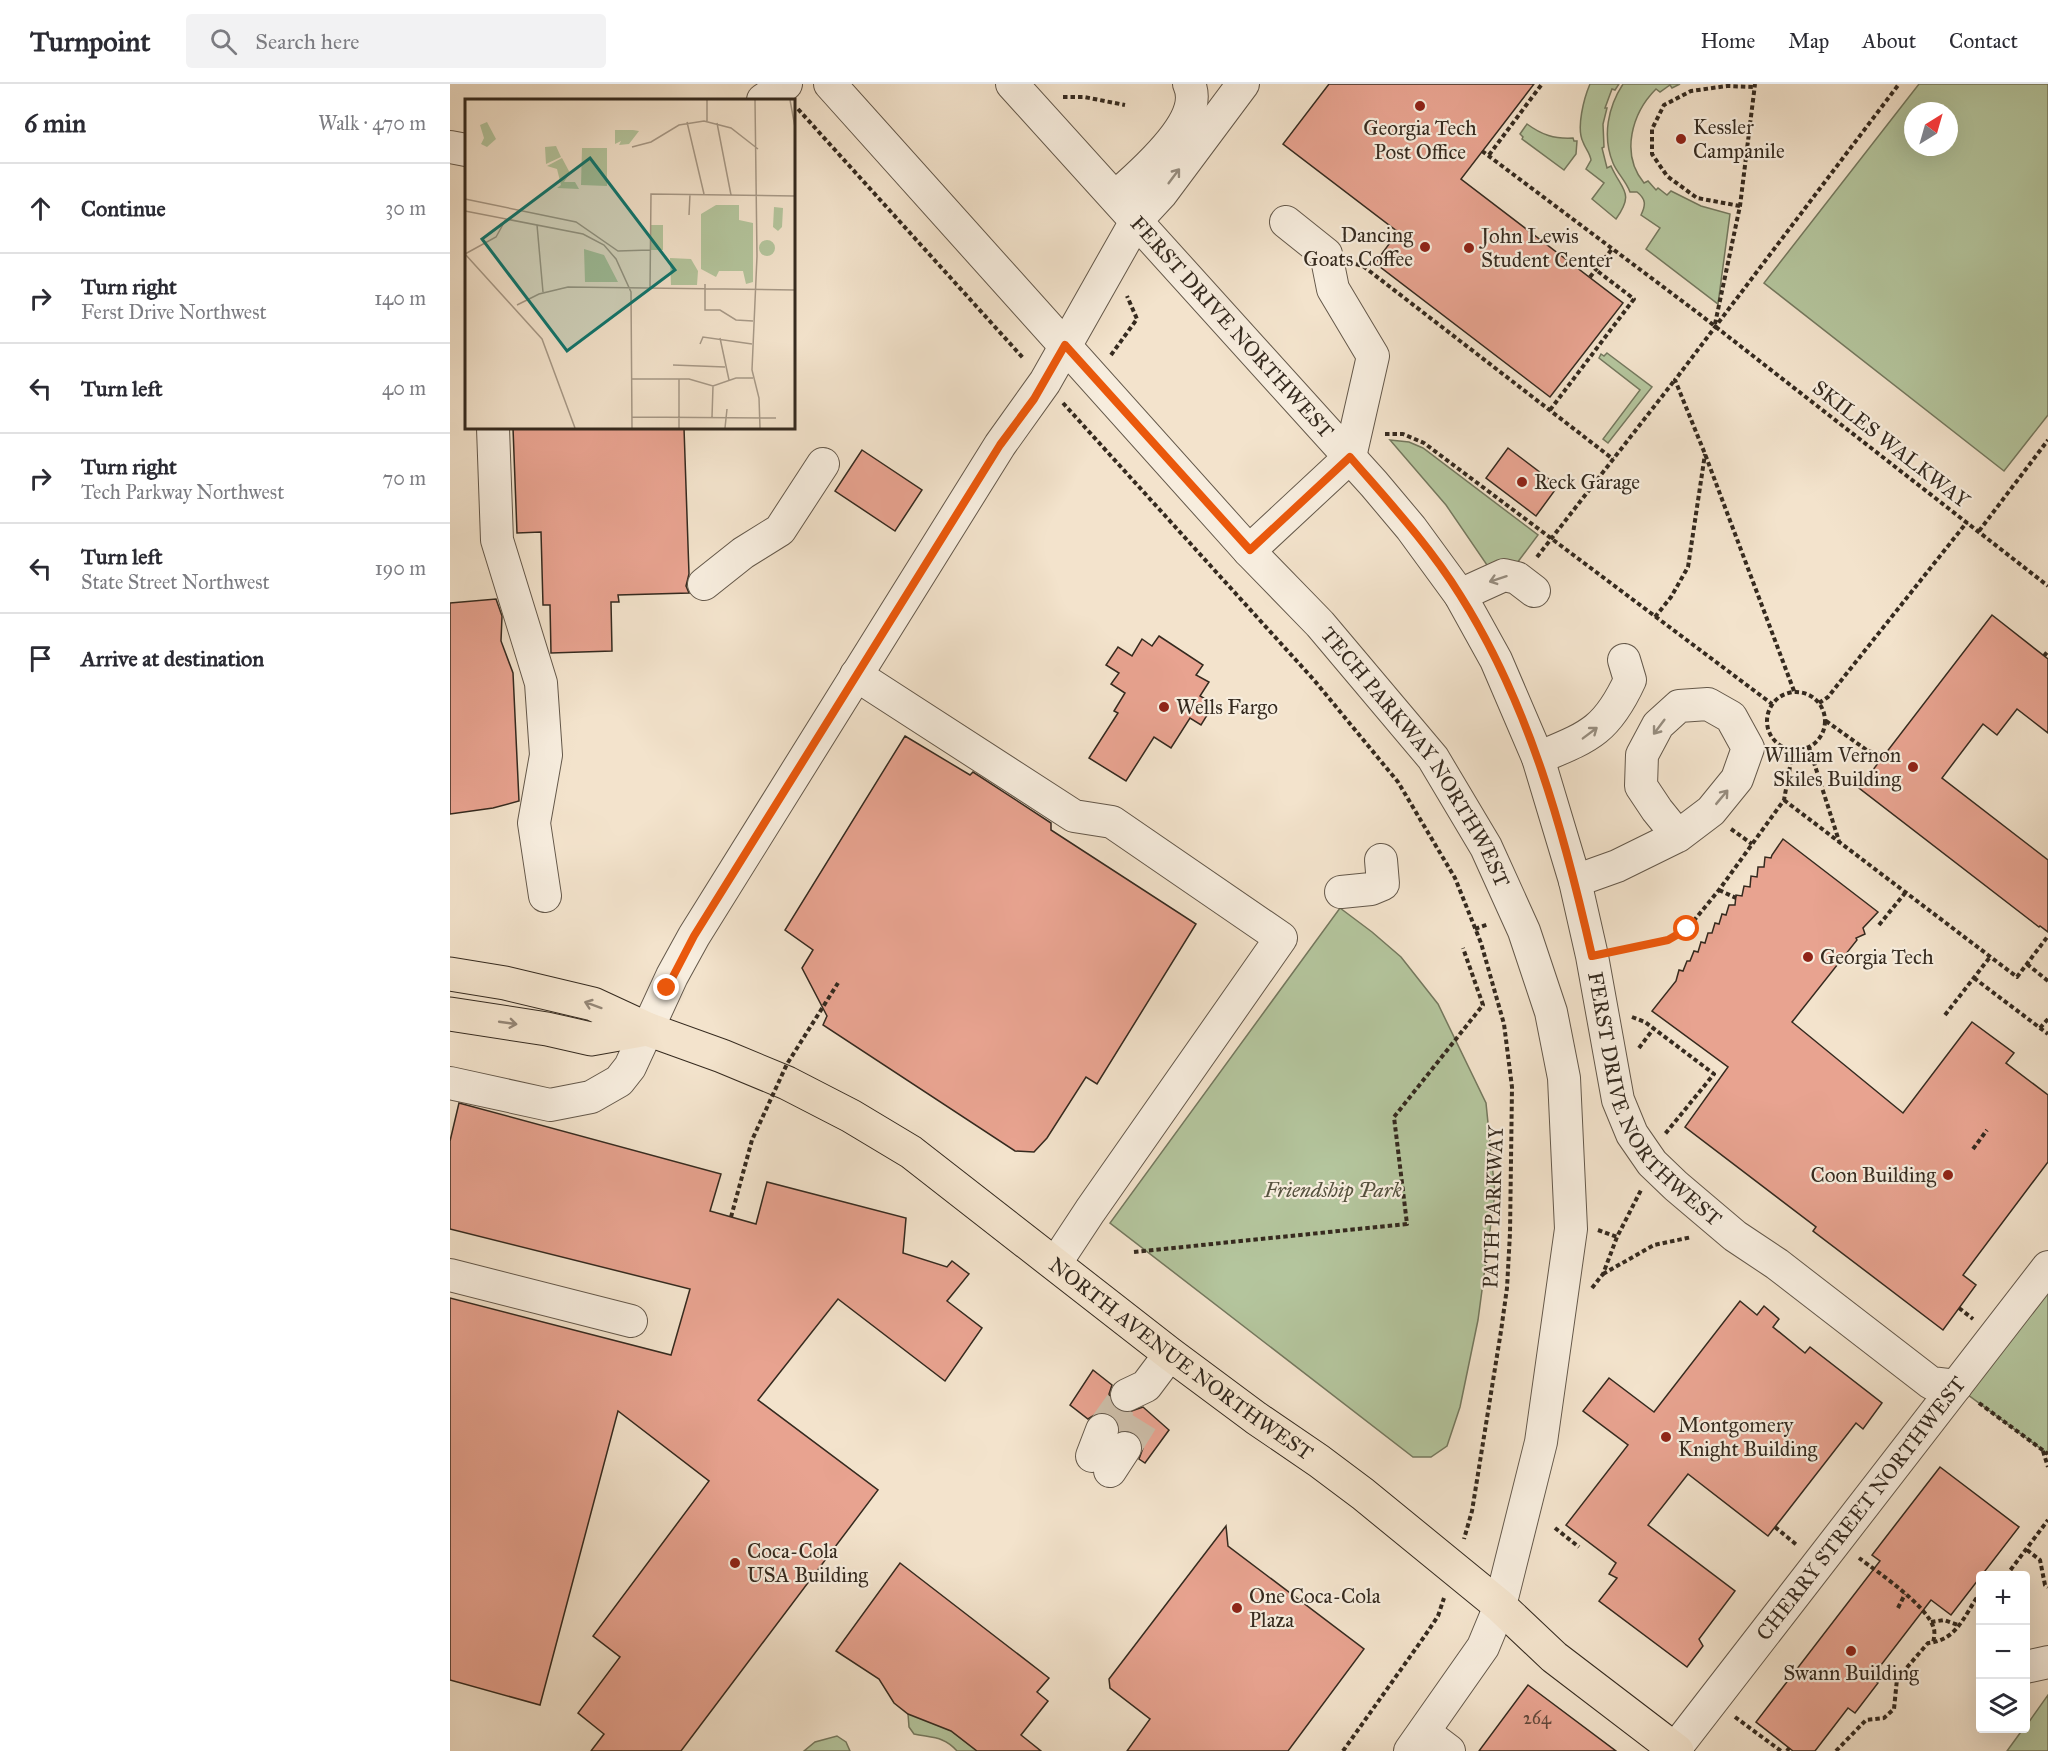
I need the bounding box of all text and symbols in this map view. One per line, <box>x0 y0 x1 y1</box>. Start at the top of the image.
search box <box>186 14 606 68</box>
text: Turnpoint <box>30 24 150 59</box>
icon: search <box>207 25 240 58</box>
text: Search here <box>255 28 359 55</box>
text: Home <box>1700 28 1755 54</box>
text: Map <box>1788 28 1829 54</box>
text: About <box>1862 28 1916 54</box>
text: Contact <box>1949 28 2018 54</box>
inset map <box>465 99 795 429</box>
marker: Georgia Tech Post Office <box>1413 99 1427 113</box>
north arrow <box>1904 102 1958 156</box>
text: 6 min <box>24 107 86 139</box>
text: Walk · 470 m <box>318 111 426 135</box>
place label: Kessler Campanile <box>1693 114 1785 164</box>
place label: Georgia Tech Post Office <box>1363 115 1477 165</box>
marker: Kessler Campanile <box>1674 132 1688 146</box>
one-way arrow <box>1167 169 1180 185</box>
icon: ahead <box>24 192 57 225</box>
text: Continue <box>81 195 166 222</box>
text: 30 m <box>385 196 426 220</box>
street label: FERST DRIVE NORTHWEST <box>1125 211 1339 444</box>
place label: Dancing Goats Coffee <box>1303 222 1413 272</box>
place label: John Lewis Student Center <box>1479 223 1613 273</box>
marker: Dancing Goats Coffee <box>1418 240 1432 254</box>
marker: John Lewis Student Center <box>1462 241 1476 255</box>
text: Turn right <box>81 273 177 300</box>
icon: right <box>24 282 57 315</box>
text: 140 m <box>374 286 426 310</box>
text: Ferst Drive Northwest <box>81 300 267 324</box>
icon: left <box>24 372 57 405</box>
text: Turn left <box>81 375 163 402</box>
street label: SKILES WALKWAY <box>1807 375 1975 514</box>
text: 40 m <box>382 376 426 400</box>
text: Turn right <box>81 453 177 480</box>
icon: right <box>24 462 57 495</box>
text: 70 m <box>383 466 426 490</box>
place label: Reck Garage <box>1534 469 1640 495</box>
marker: Reck Garage <box>1515 475 1529 489</box>
text: Tech Parkway Northwest <box>81 480 284 504</box>
text: Turn left <box>81 543 163 570</box>
icon: left <box>24 552 57 585</box>
text: 190 m <box>375 556 426 580</box>
text: State Street Northwest <box>81 570 270 594</box>
one-way arrow <box>1489 574 1508 585</box>
street label: TECH PARKWAY NORTHWEST <box>1315 622 1516 891</box>
icon: arrive <box>24 642 57 675</box>
text: Arrive at destination <box>81 645 264 672</box>
place label: Wells Fargo <box>1176 694 1278 720</box>
marker: Wells Fargo <box>1157 700 1171 714</box>
one-way arrow <box>1653 719 1666 735</box>
one-way arrow <box>1582 727 1598 740</box>
place label: William Vernon Skiles Building <box>1764 742 1901 792</box>
marker: William Vernon Skiles Building <box>1906 760 1920 774</box>
one-way arrow <box>1715 789 1728 805</box>
route start <box>1673 915 1699 941</box>
place label: Georgia Tech <box>1820 944 1934 970</box>
marker: Georgia Tech <box>1801 950 1815 964</box>
street label: FERST DRIVE NORTHWEST <box>1582 970 1727 1232</box>
route end <box>653 974 679 1000</box>
one-way arrow <box>585 998 603 1009</box>
one-way arrow <box>497 1017 517 1028</box>
street label: PATH PARKWAY <box>1477 1124 1509 1289</box>
place label: Coon Building <box>1810 1162 1936 1188</box>
marker: Coon Building <box>1941 1168 1955 1182</box>
park label: Friendship Park <box>1263 1177 1402 1203</box>
street label: NORTH AVENUE NORTHWEST <box>1044 1252 1318 1466</box>
street label: CHERRY STREET NORTHWEST <box>1751 1371 1971 1646</box>
place label: Montgomery Knight Building <box>1678 1412 1817 1462</box>
marker: Montgomery Knight Building <box>1659 1430 1673 1444</box>
place label: Coca-Cola USA Building <box>747 1538 868 1588</box>
marker: Coca-Cola USA Building <box>728 1556 742 1570</box>
map controls <box>1976 1571 2030 1733</box>
button: + <box>1976 1571 2030 1625</box>
place label: One Coca-Cola Plaza <box>1249 1583 1381 1633</box>
marker: One Coca-Cola Plaza <box>1230 1601 1244 1615</box>
button: − <box>1976 1625 2030 1679</box>
marker: Swann Building <box>1844 1644 1858 1658</box>
place label: Swann Building <box>1783 1660 1919 1686</box>
button: layers <box>1976 1679 2030 1733</box>
house number: 264 <box>1523 1707 1552 1729</box>

